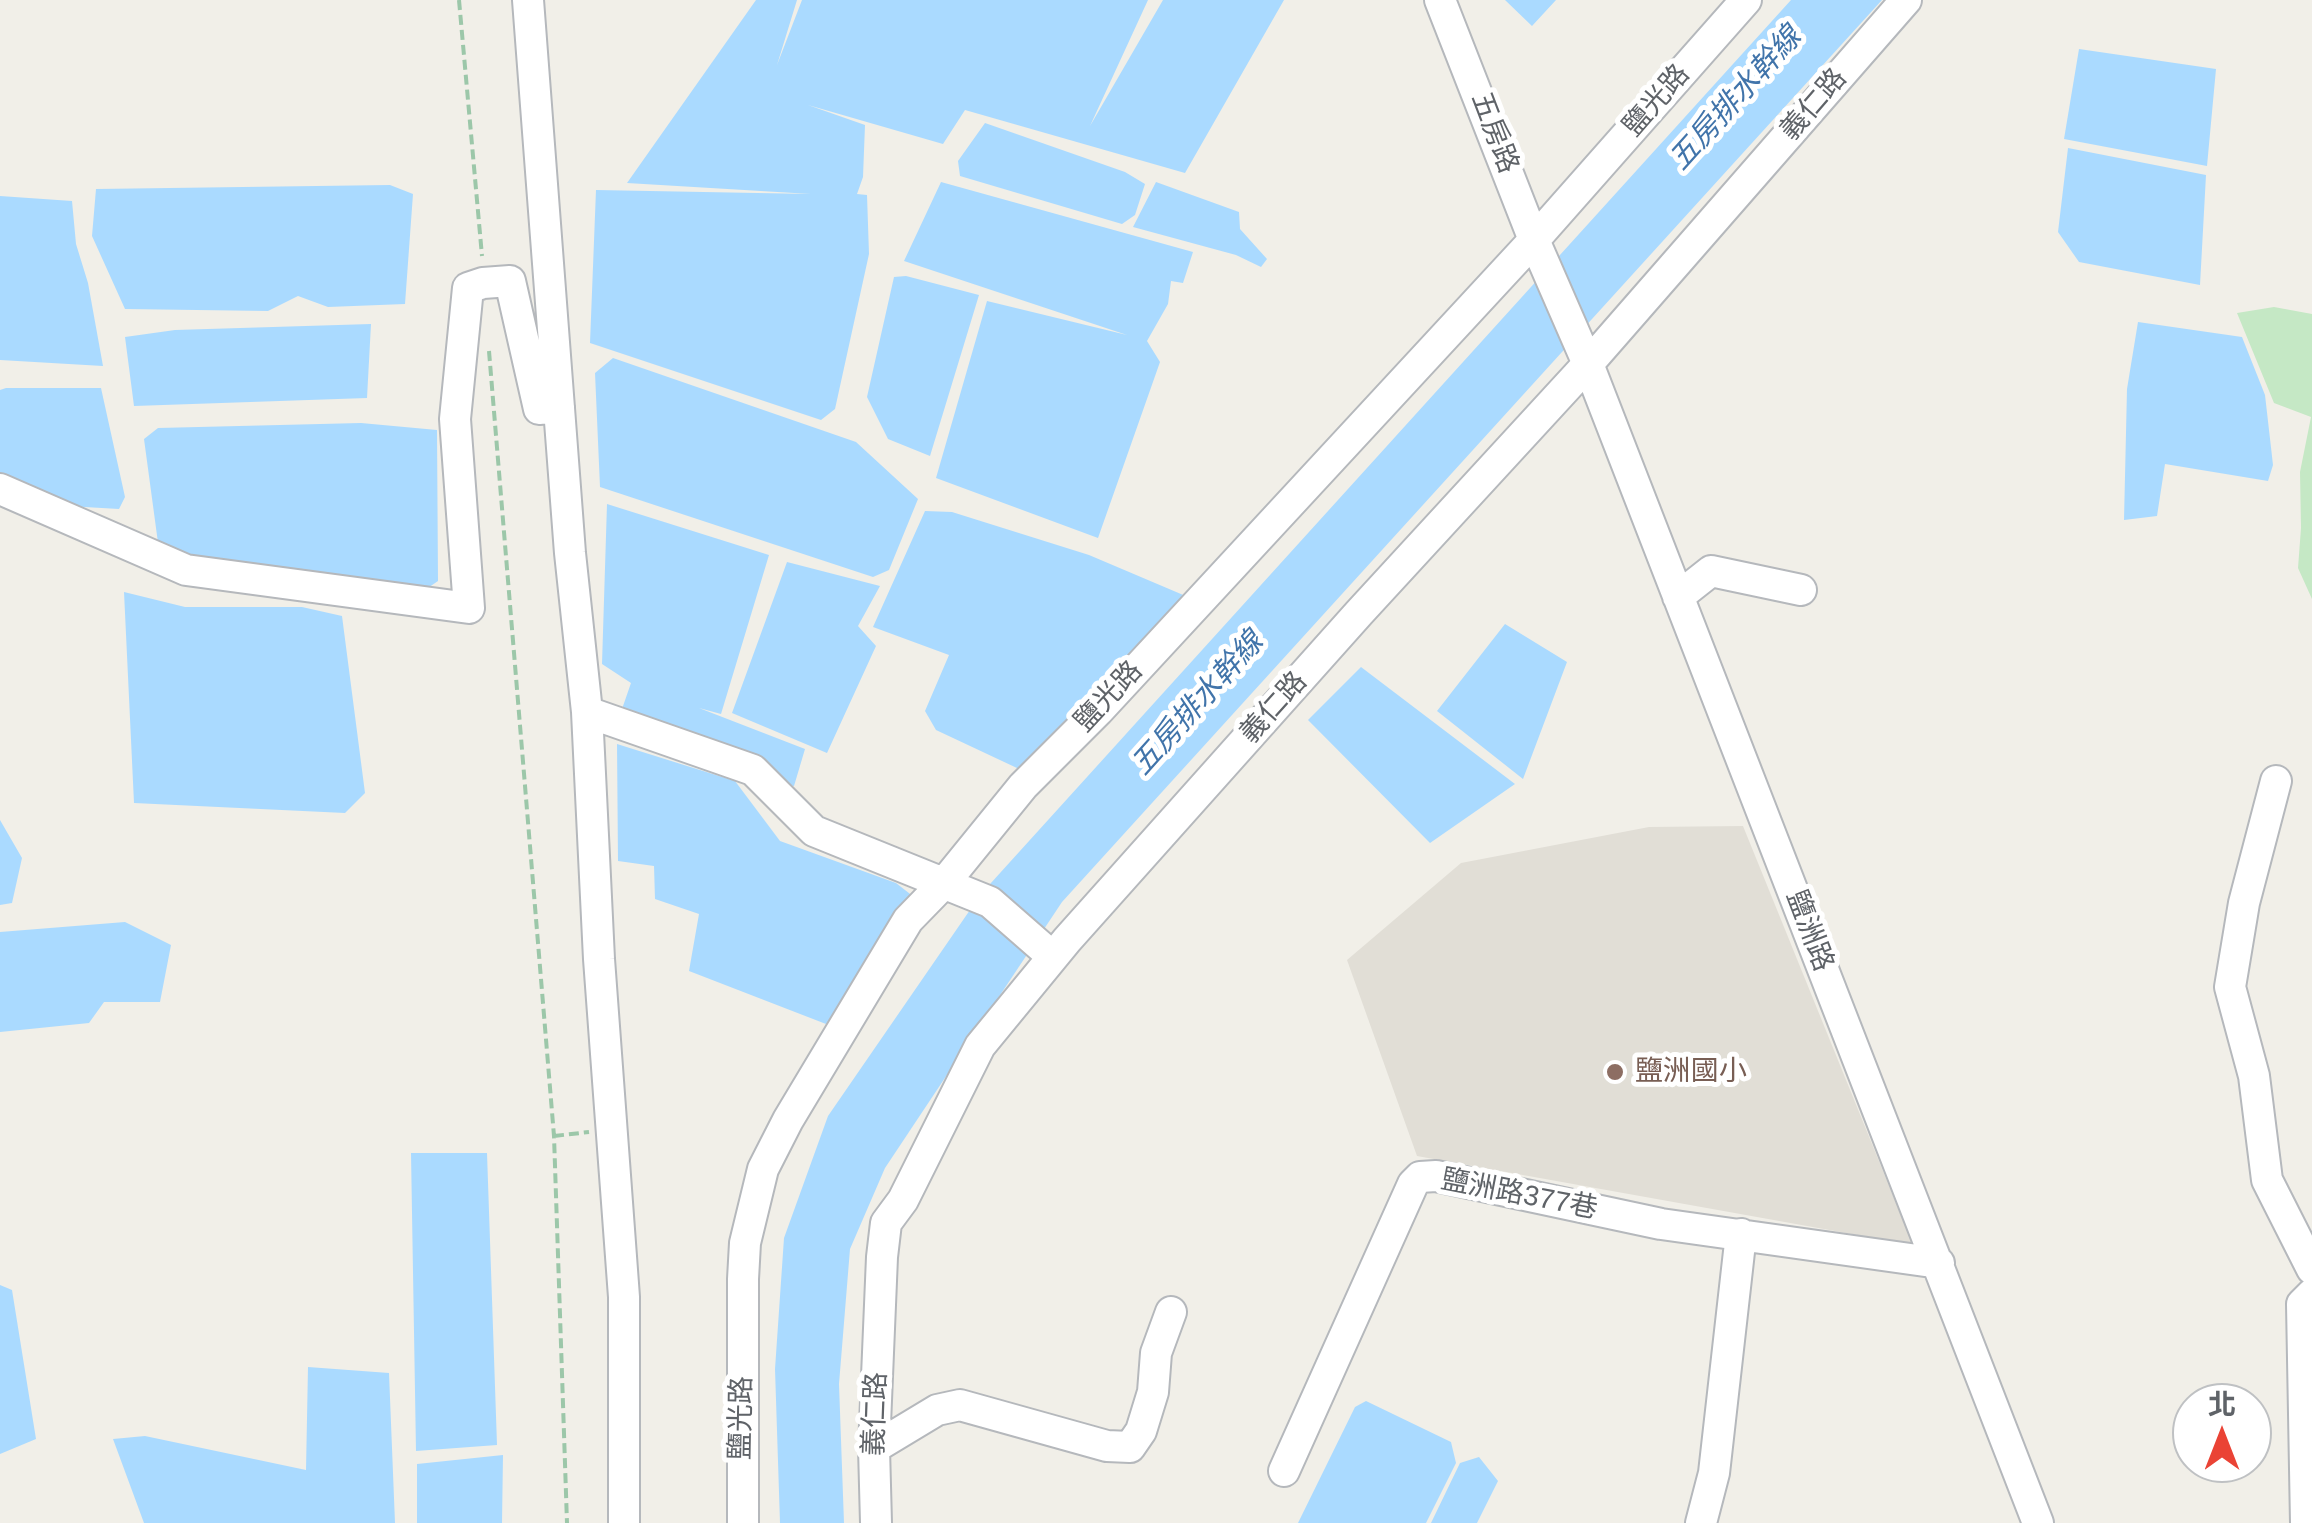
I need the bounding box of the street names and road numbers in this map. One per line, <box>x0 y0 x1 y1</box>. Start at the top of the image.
street label: 鹽光路 <box>1617 58 1697 144</box>
street label: 義仁路 <box>1774 62 1854 148</box>
street label: 五房路 <box>1463 88 1525 178</box>
street label: 鹽光路 <box>1068 655 1150 739</box>
street label: 義仁路 <box>1233 666 1315 750</box>
street label: 鹽洲路 <box>1778 886 1840 976</box>
street label: 鹽洲路377巷 <box>1438 1163 1600 1227</box>
street label: 義仁路 <box>858 1371 894 1457</box>
street label: 鹽光路 <box>724 1376 760 1460</box>

